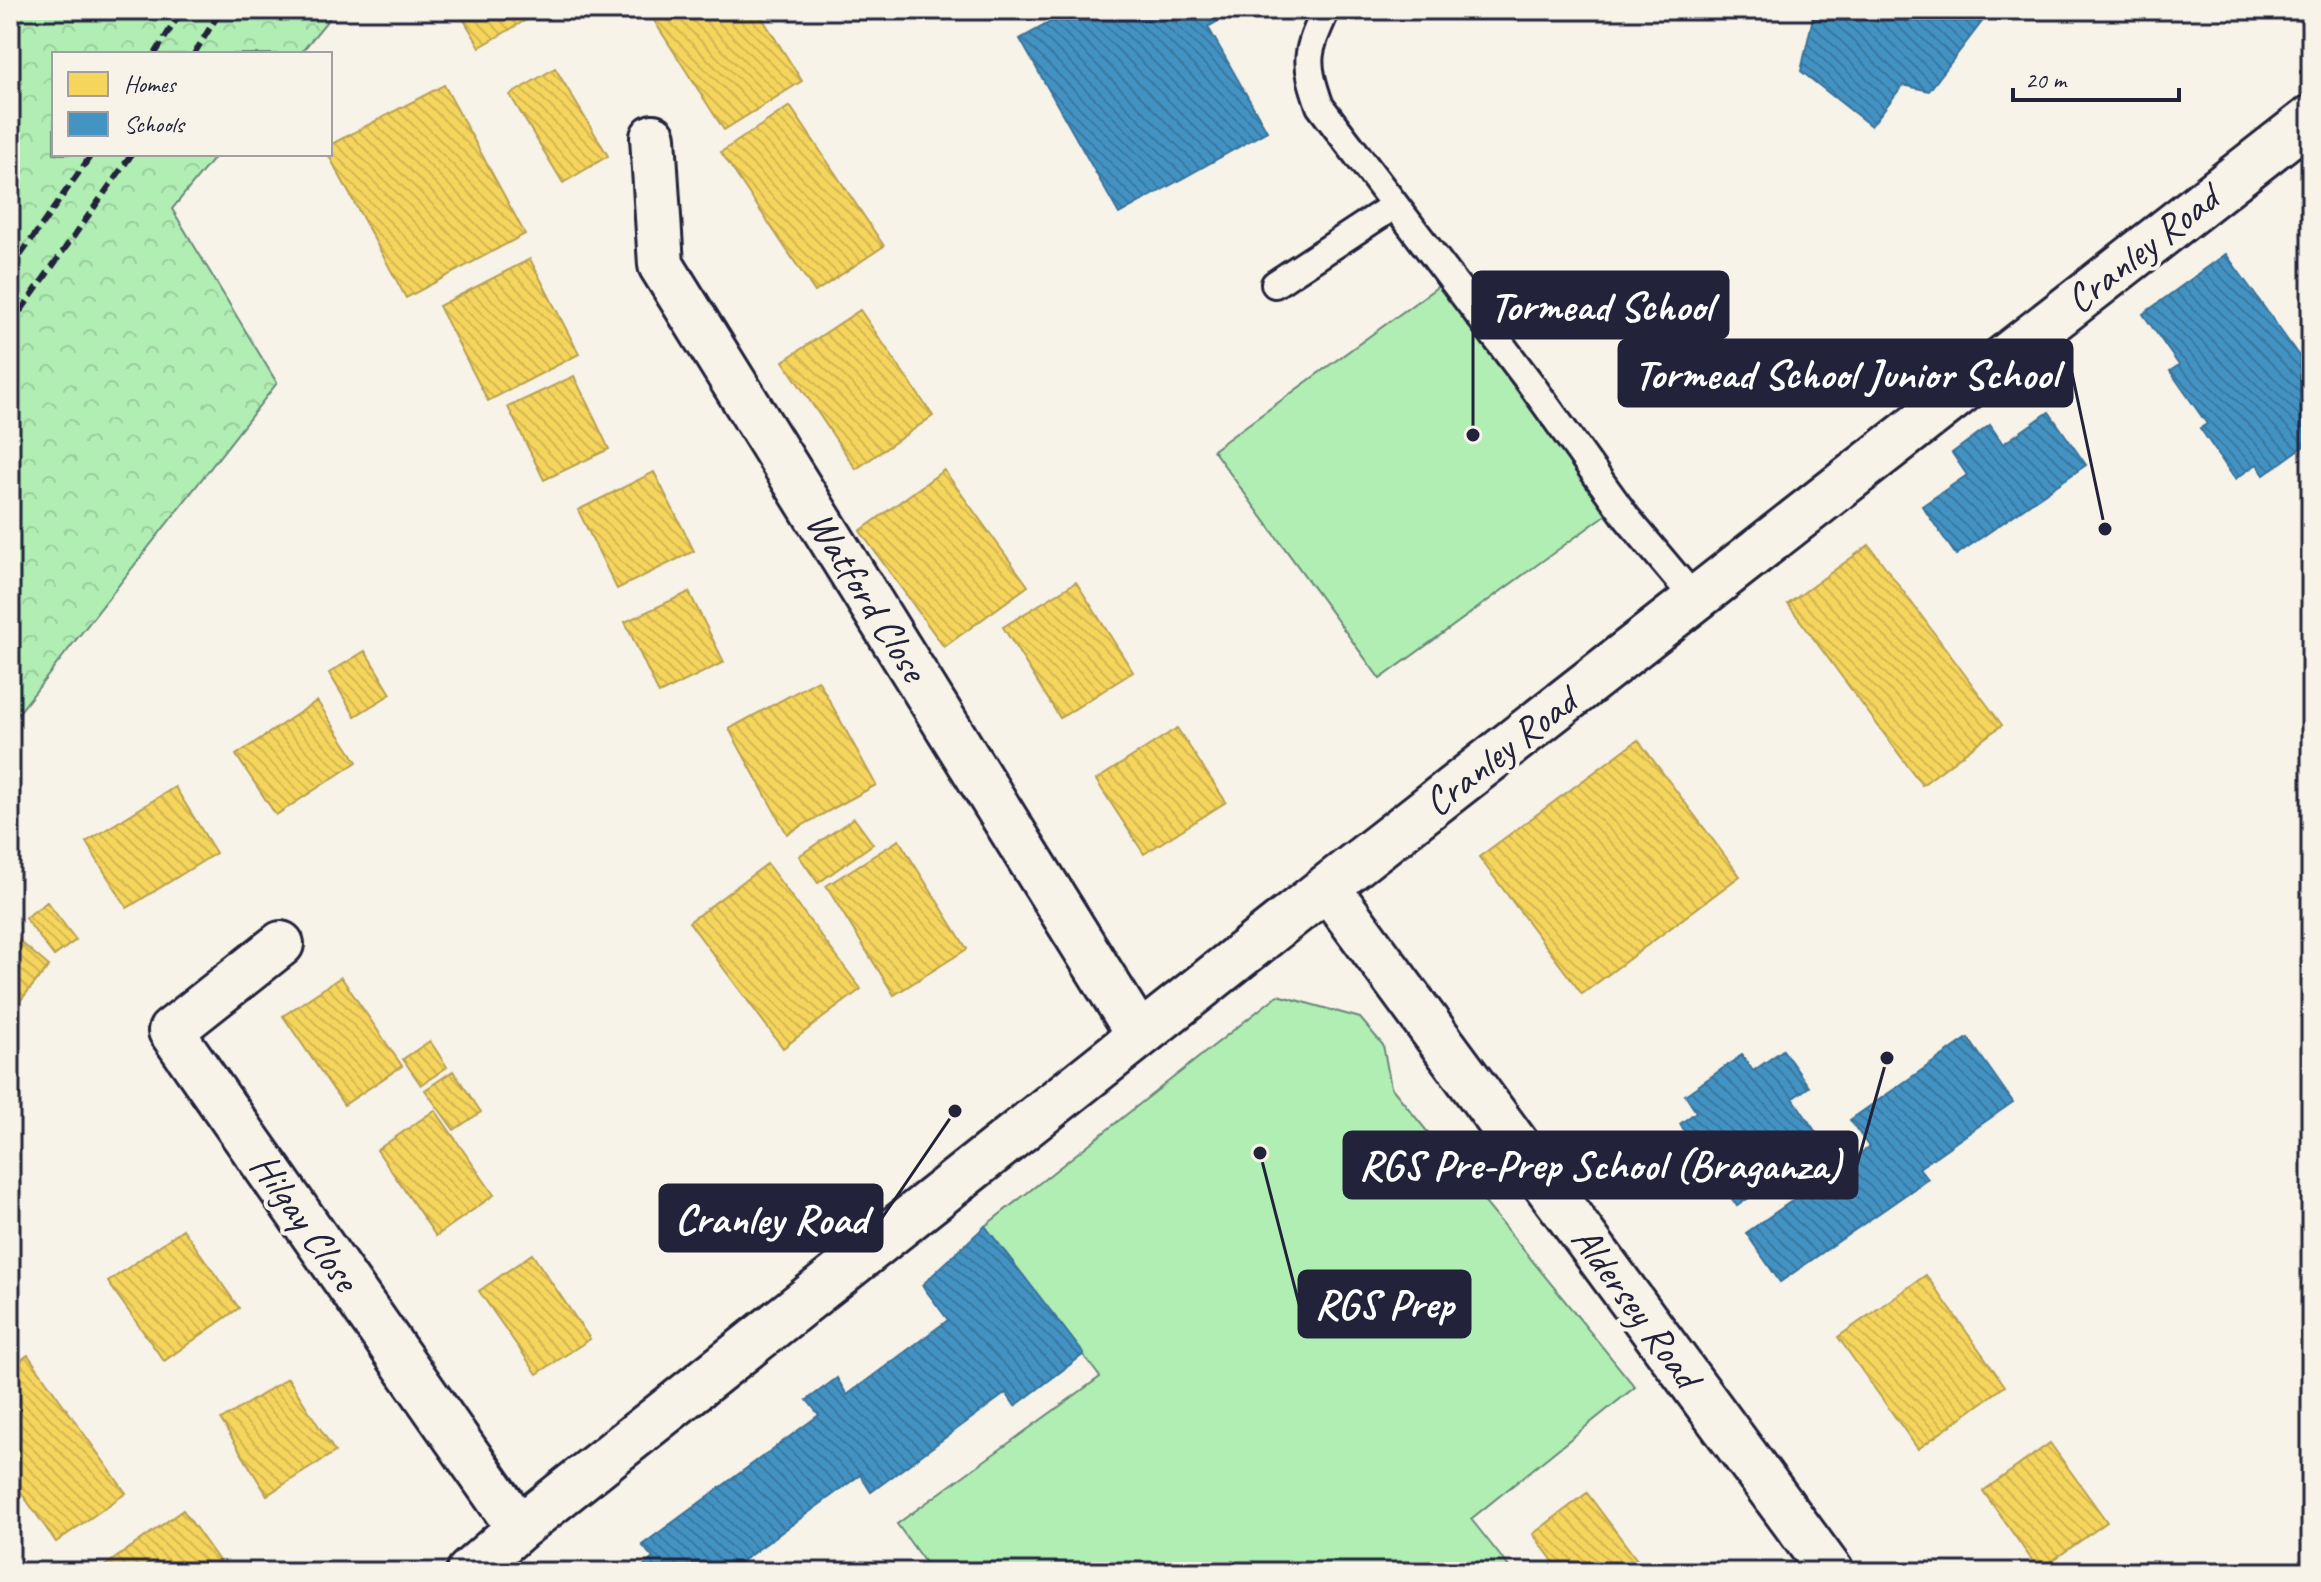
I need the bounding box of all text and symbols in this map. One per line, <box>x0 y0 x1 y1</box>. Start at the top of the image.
legend <box>52 52 332 156</box>
scale bar <box>2013 52 2179 102</box>
text: 20 m <box>2025 65 2068 95</box>
text: Homes <box>124 69 177 99</box>
text: Schools <box>124 109 187 139</box>
street label: Cranley Road <box>2056 170 2233 324</box>
callout: Tormead School <box>1473 272 1728 338</box>
text: Tormead School <box>1490 280 1720 333</box>
callout: Tormead School Junior School <box>1619 340 2072 406</box>
text: Tormead School Junior School <box>1634 348 2066 401</box>
street label: Watford Close <box>795 502 941 693</box>
street label: Cranley Road <box>1414 673 1591 827</box>
callout: RGS Pre-Prep School (Braganza) <box>1344 1132 1857 1198</box>
text: RGS Pre-Prep School (Braganza) <box>1359 1139 1844 1192</box>
street label: Hilgay Close <box>239 1143 372 1303</box>
callout: Cranley Road <box>660 1185 882 1251</box>
text: Cranley Road <box>675 1193 874 1246</box>
street label: Aldersey Road <box>1560 1216 1715 1402</box>
callout: RGS Prep <box>1299 1271 1470 1337</box>
text: RGS Prep <box>1315 1278 1457 1331</box>

